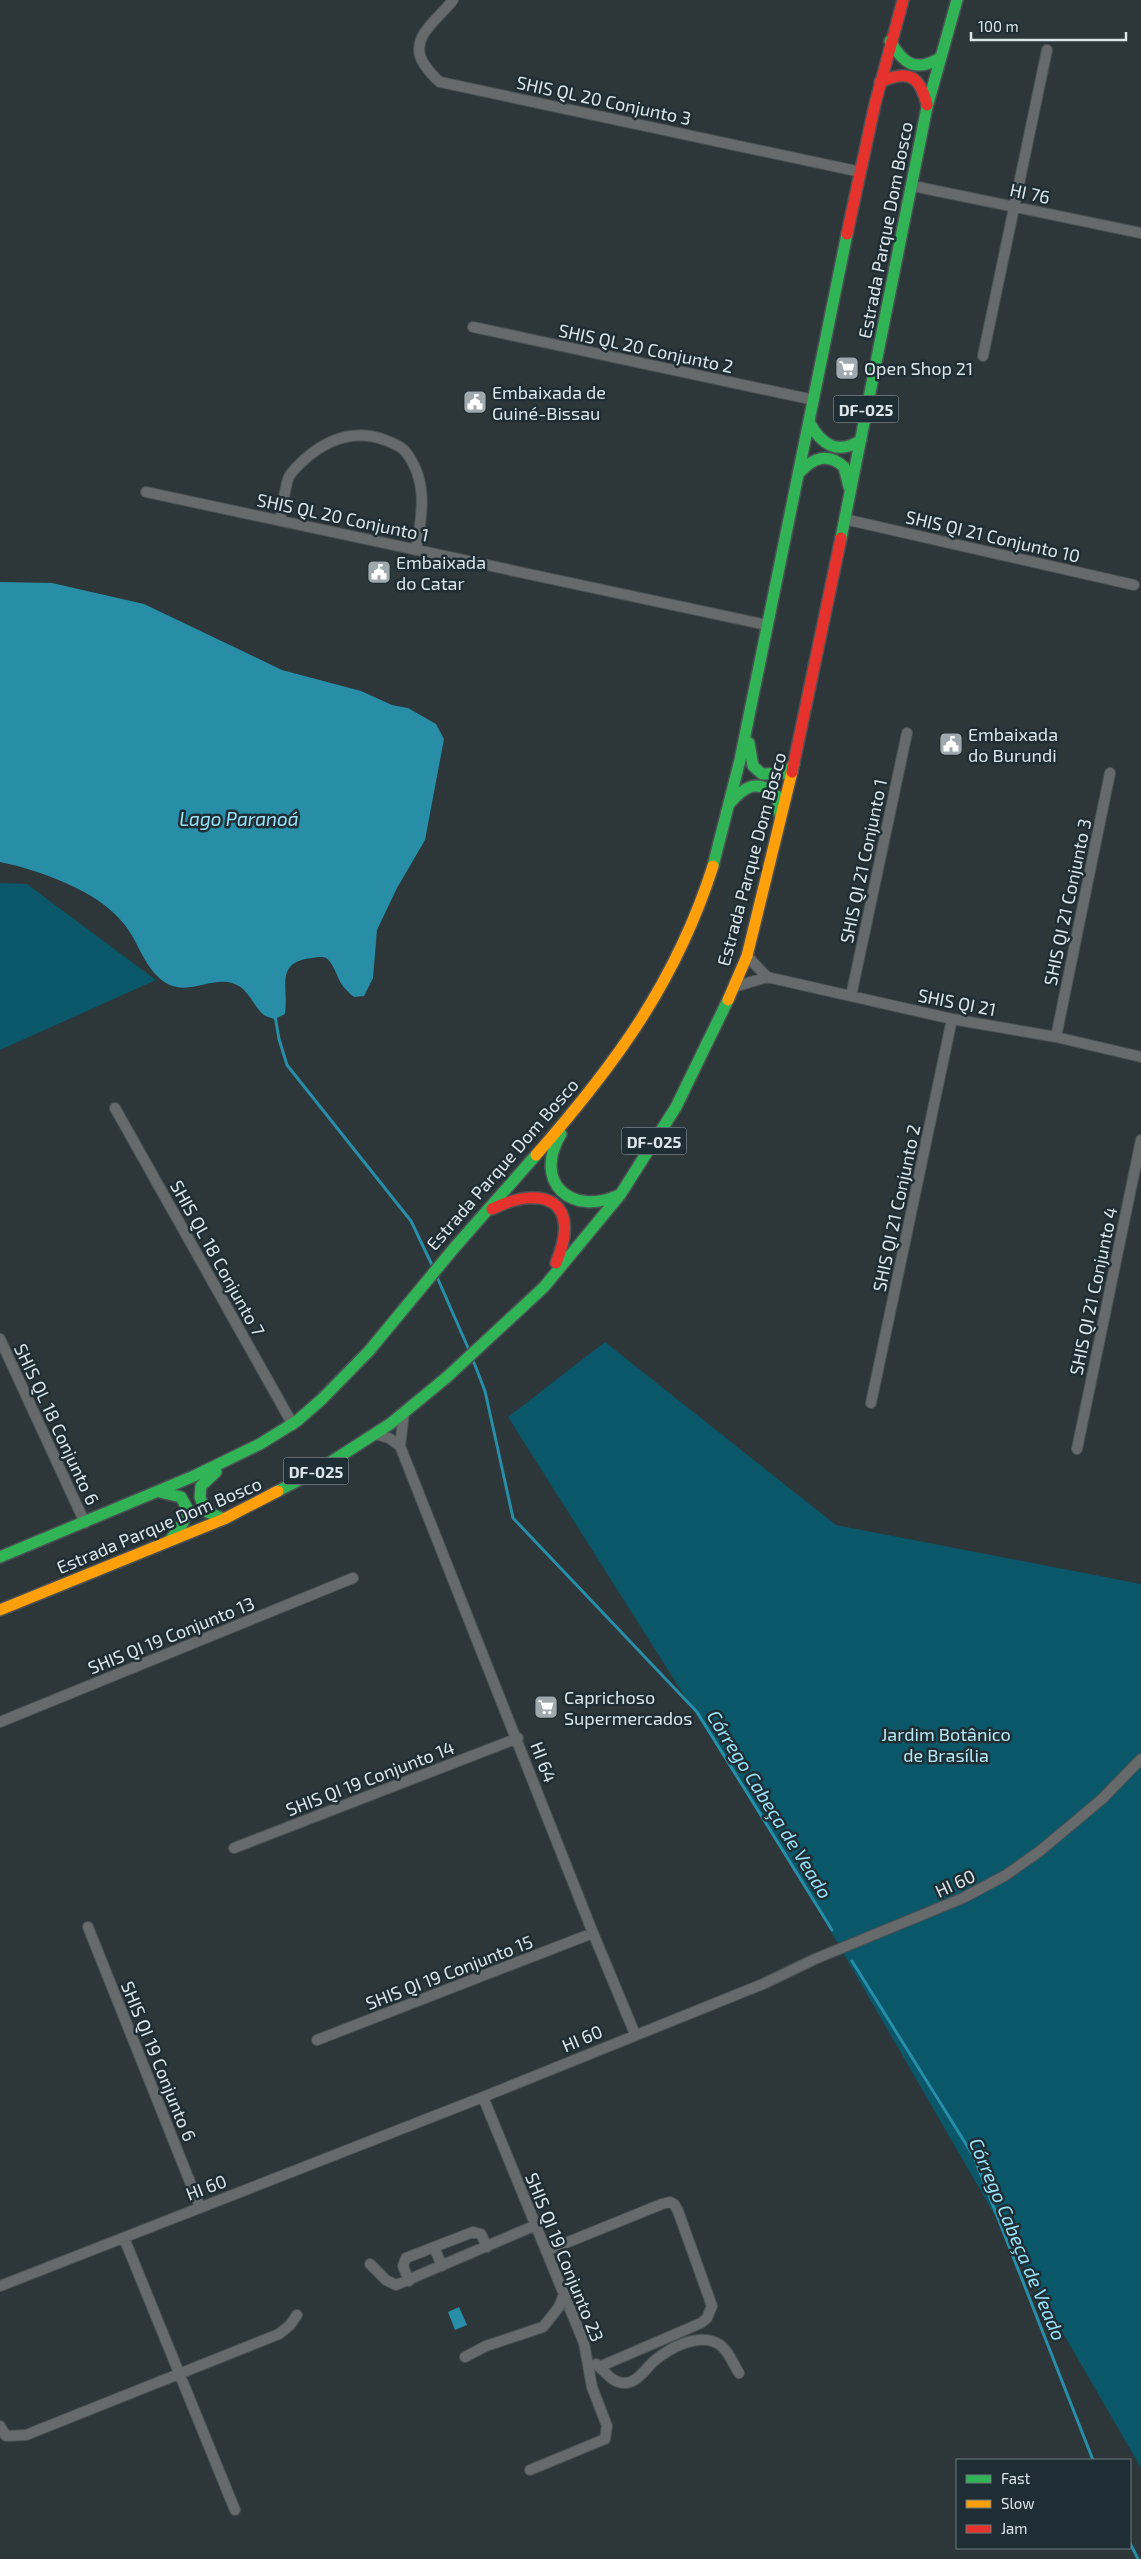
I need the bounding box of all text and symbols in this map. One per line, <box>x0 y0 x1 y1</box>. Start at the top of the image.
scale bar <box>971 10 1126 42</box>
text: 100 m <box>978 17 1019 35</box>
street label: SHIS QL 20 Conjunto 3 <box>515 71 693 129</box>
street label: Estrada Parque Dom Bosco <box>853 120 917 340</box>
street label: HI 76 <box>1008 178 1052 208</box>
street label: SHIS QL 20 Conjunto 2 <box>557 319 735 377</box>
supermarket icon: Open Shop 21 <box>834 355 860 381</box>
place label: Open Shop 21 <box>864 357 973 379</box>
place label: Embaixada de Guiné-Bissau <box>492 381 606 424</box>
public building icon: Embaixada de Guiné-Bissau <box>462 389 488 415</box>
road number: DF-025 <box>834 396 898 422</box>
street label: SHIS QL 20 Conjunto 1 <box>255 488 431 546</box>
street label: SHIS QI 21 Conjunto 10 <box>904 505 1082 567</box>
place label: Embaixada do Catar <box>396 551 486 594</box>
public building icon: Embaixada do Catar <box>366 559 392 585</box>
place label: Embaixada do Burundi <box>968 723 1058 766</box>
public building icon: Embaixada do Burundi <box>938 731 964 757</box>
street label: Estrada Parque Dom Bosco <box>712 750 790 968</box>
street label: SHIS QI 21 Conjunto 1 <box>835 777 891 945</box>
water label: Lago Paranoá <box>179 807 299 830</box>
street label: SHIS QI 21 Conjunto 3 <box>1039 816 1095 988</box>
street label: SHIS QI 21 <box>916 984 998 1020</box>
street label: Estrada Parque Dom Bosco <box>421 1074 583 1254</box>
street label: SHIS QI 21 Conjunto 2 <box>868 1122 924 1294</box>
road number: DF-025 <box>622 1128 686 1154</box>
street label: SHIS QL 18 Conjunto 7 <box>166 1176 270 1340</box>
street label: SHIS QI 21 Conjunto 4 <box>1064 1205 1122 1377</box>
street label: SHIS QL 18 Conjunto 6 <box>10 1340 104 1508</box>
road number: DF-025 <box>284 1458 348 1484</box>
street label: Estrada Parque Dom Bosco <box>53 1472 265 1578</box>
street label: SHIS QI 19 Conjunto 13 <box>85 1592 257 1678</box>
place label: Caprichoso Supermercados <box>564 1686 692 1729</box>
supermarket icon: Caprichoso Supermercados <box>533 1694 559 1720</box>
water label: Córrego Cabeça de Veado <box>702 1706 837 1903</box>
park label: Jardim Botânico de Brasília <box>881 1723 1011 1766</box>
street label: SHIS QI 19 Conjunto 14 <box>283 1736 457 1820</box>
street label: HI 64 <box>526 1738 562 1786</box>
street label: HI 60 <box>931 1864 979 1902</box>
street label: SHIS QI 19 Conjunto 15 <box>362 1930 536 2014</box>
street label: SHIS QI 19 Conjunto 6 <box>117 1978 201 2144</box>
street label: HI 60 <box>558 2020 606 2056</box>
water label: Córrego Cabeça de Veado <box>964 2134 1071 2344</box>
street label: HI 60 <box>182 2169 230 2205</box>
street label: SHIS QI 19 Conjunto 23 <box>521 2169 609 2345</box>
legend <box>956 2459 1131 2549</box>
text: Fast <box>1001 2469 1031 2487</box>
text: Slow <box>1001 2494 1035 2512</box>
text: Jam <box>1001 2519 1027 2537</box>

